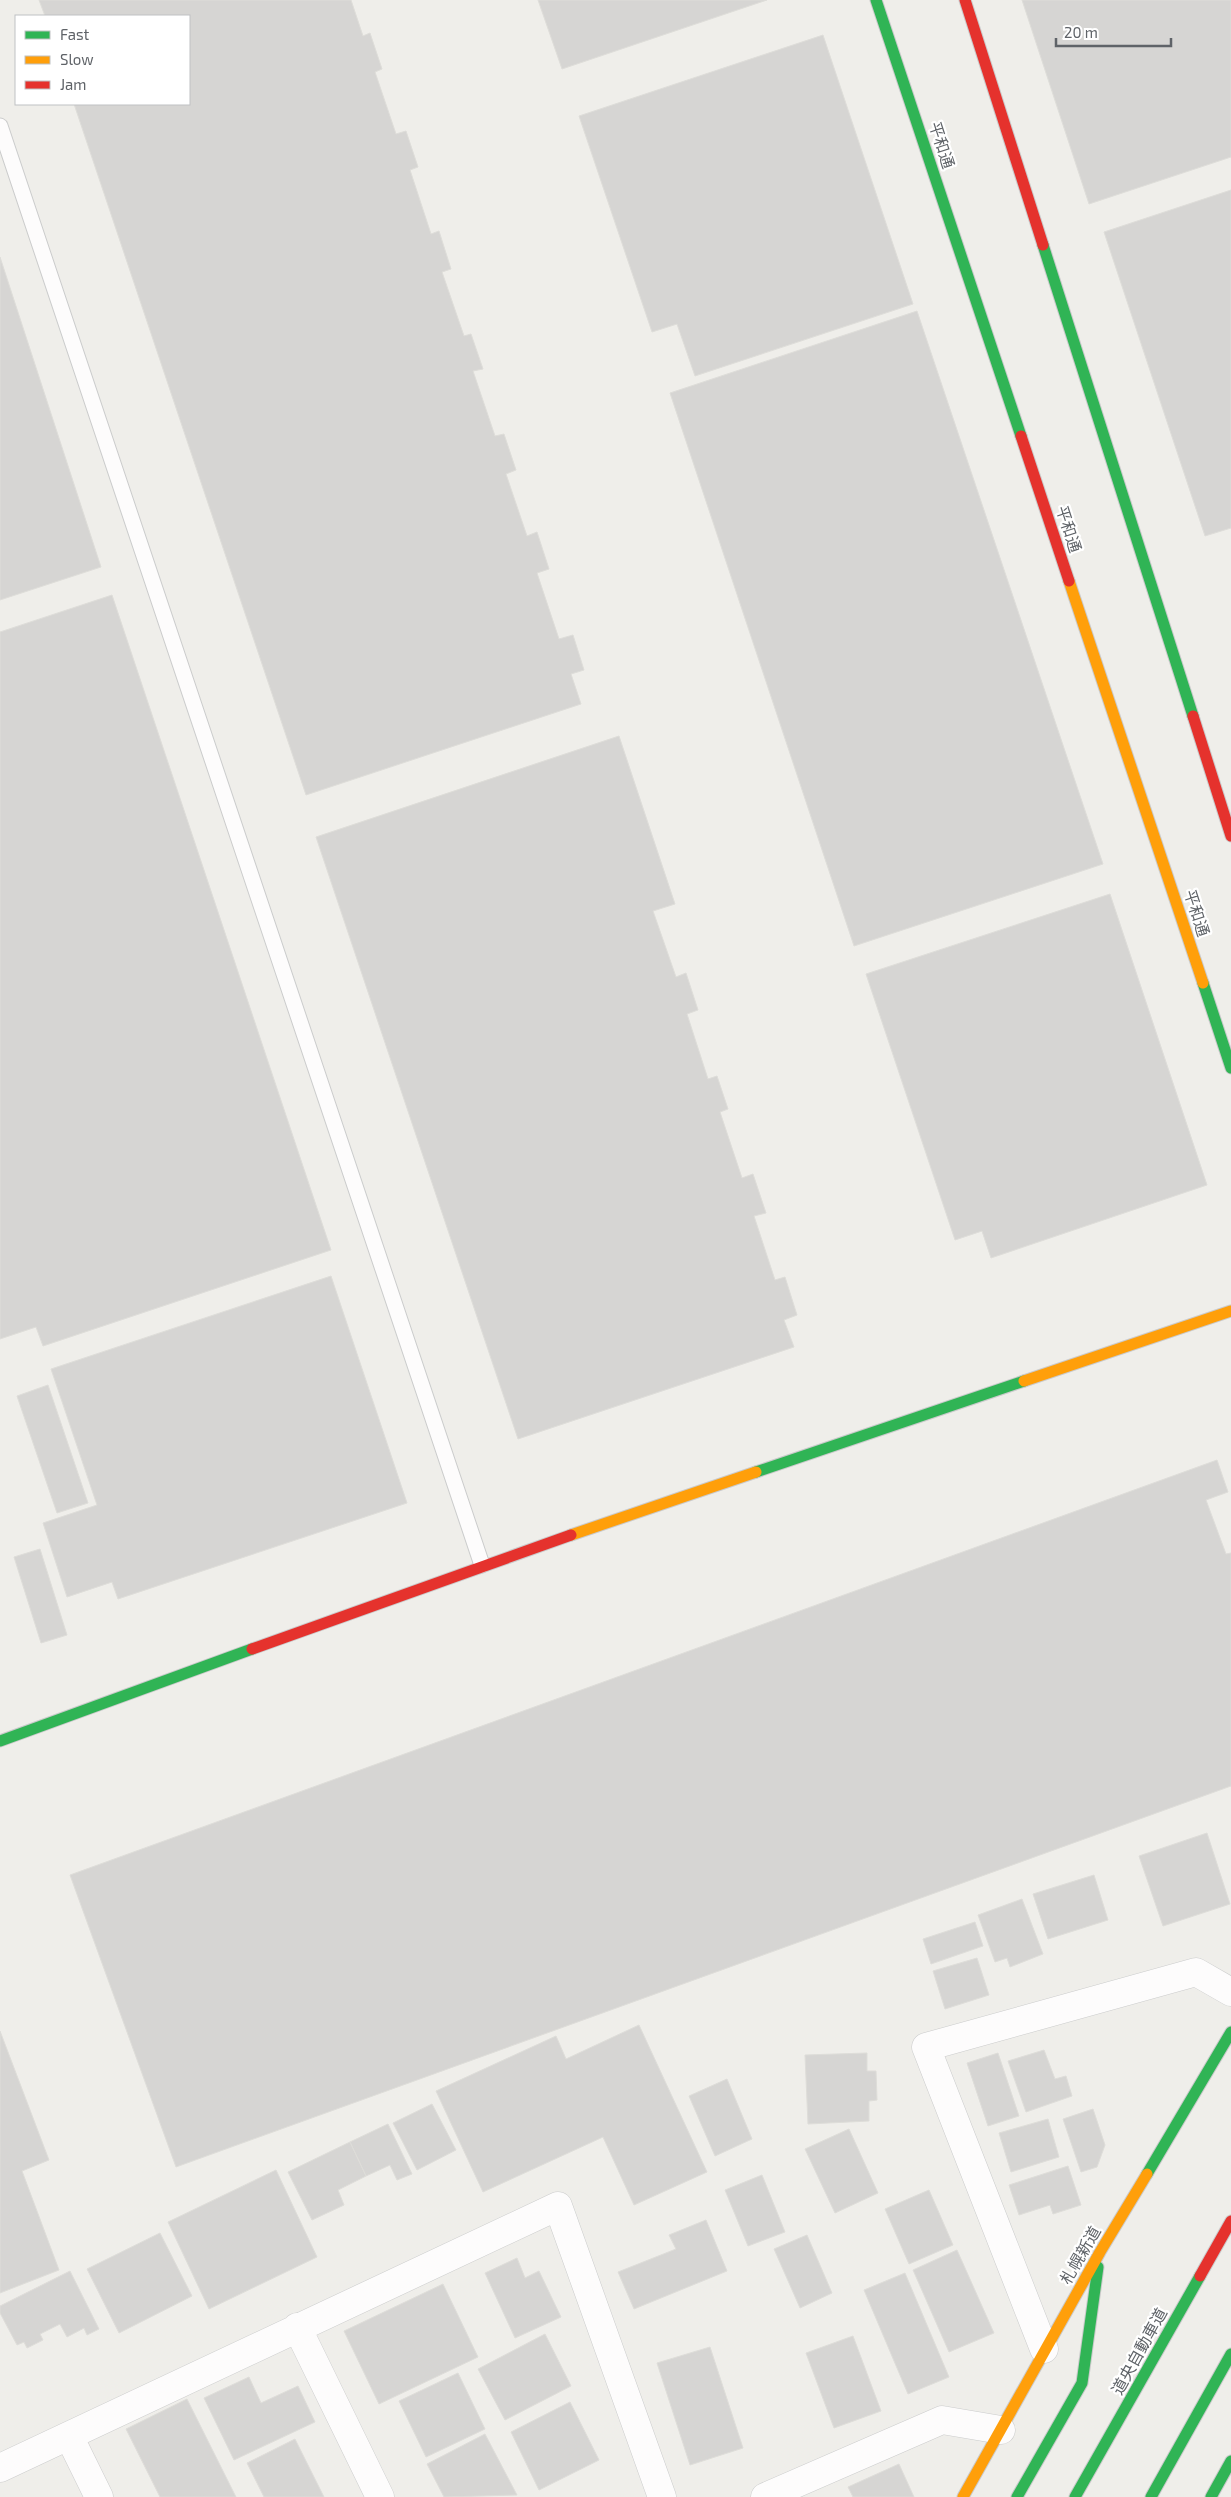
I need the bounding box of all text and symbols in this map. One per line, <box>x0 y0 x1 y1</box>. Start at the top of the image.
legend <box>15 15 190 105</box>
scale bar <box>1056 15 1171 47</box>
text: 20 m <box>1064 23 1098 41</box>
text: Fast <box>60 25 90 43</box>
text: Slow <box>60 50 94 68</box>
text: Jam <box>60 75 86 93</box>
street label: 平和通 <box>926 119 959 171</box>
street label: 平和通 <box>1053 503 1086 555</box>
street label: 平和通 <box>1181 887 1214 939</box>
street label: 札幌新道 <box>1055 2222 1104 2287</box>
street label: 道央自動車道 <box>1107 2304 1170 2397</box>

